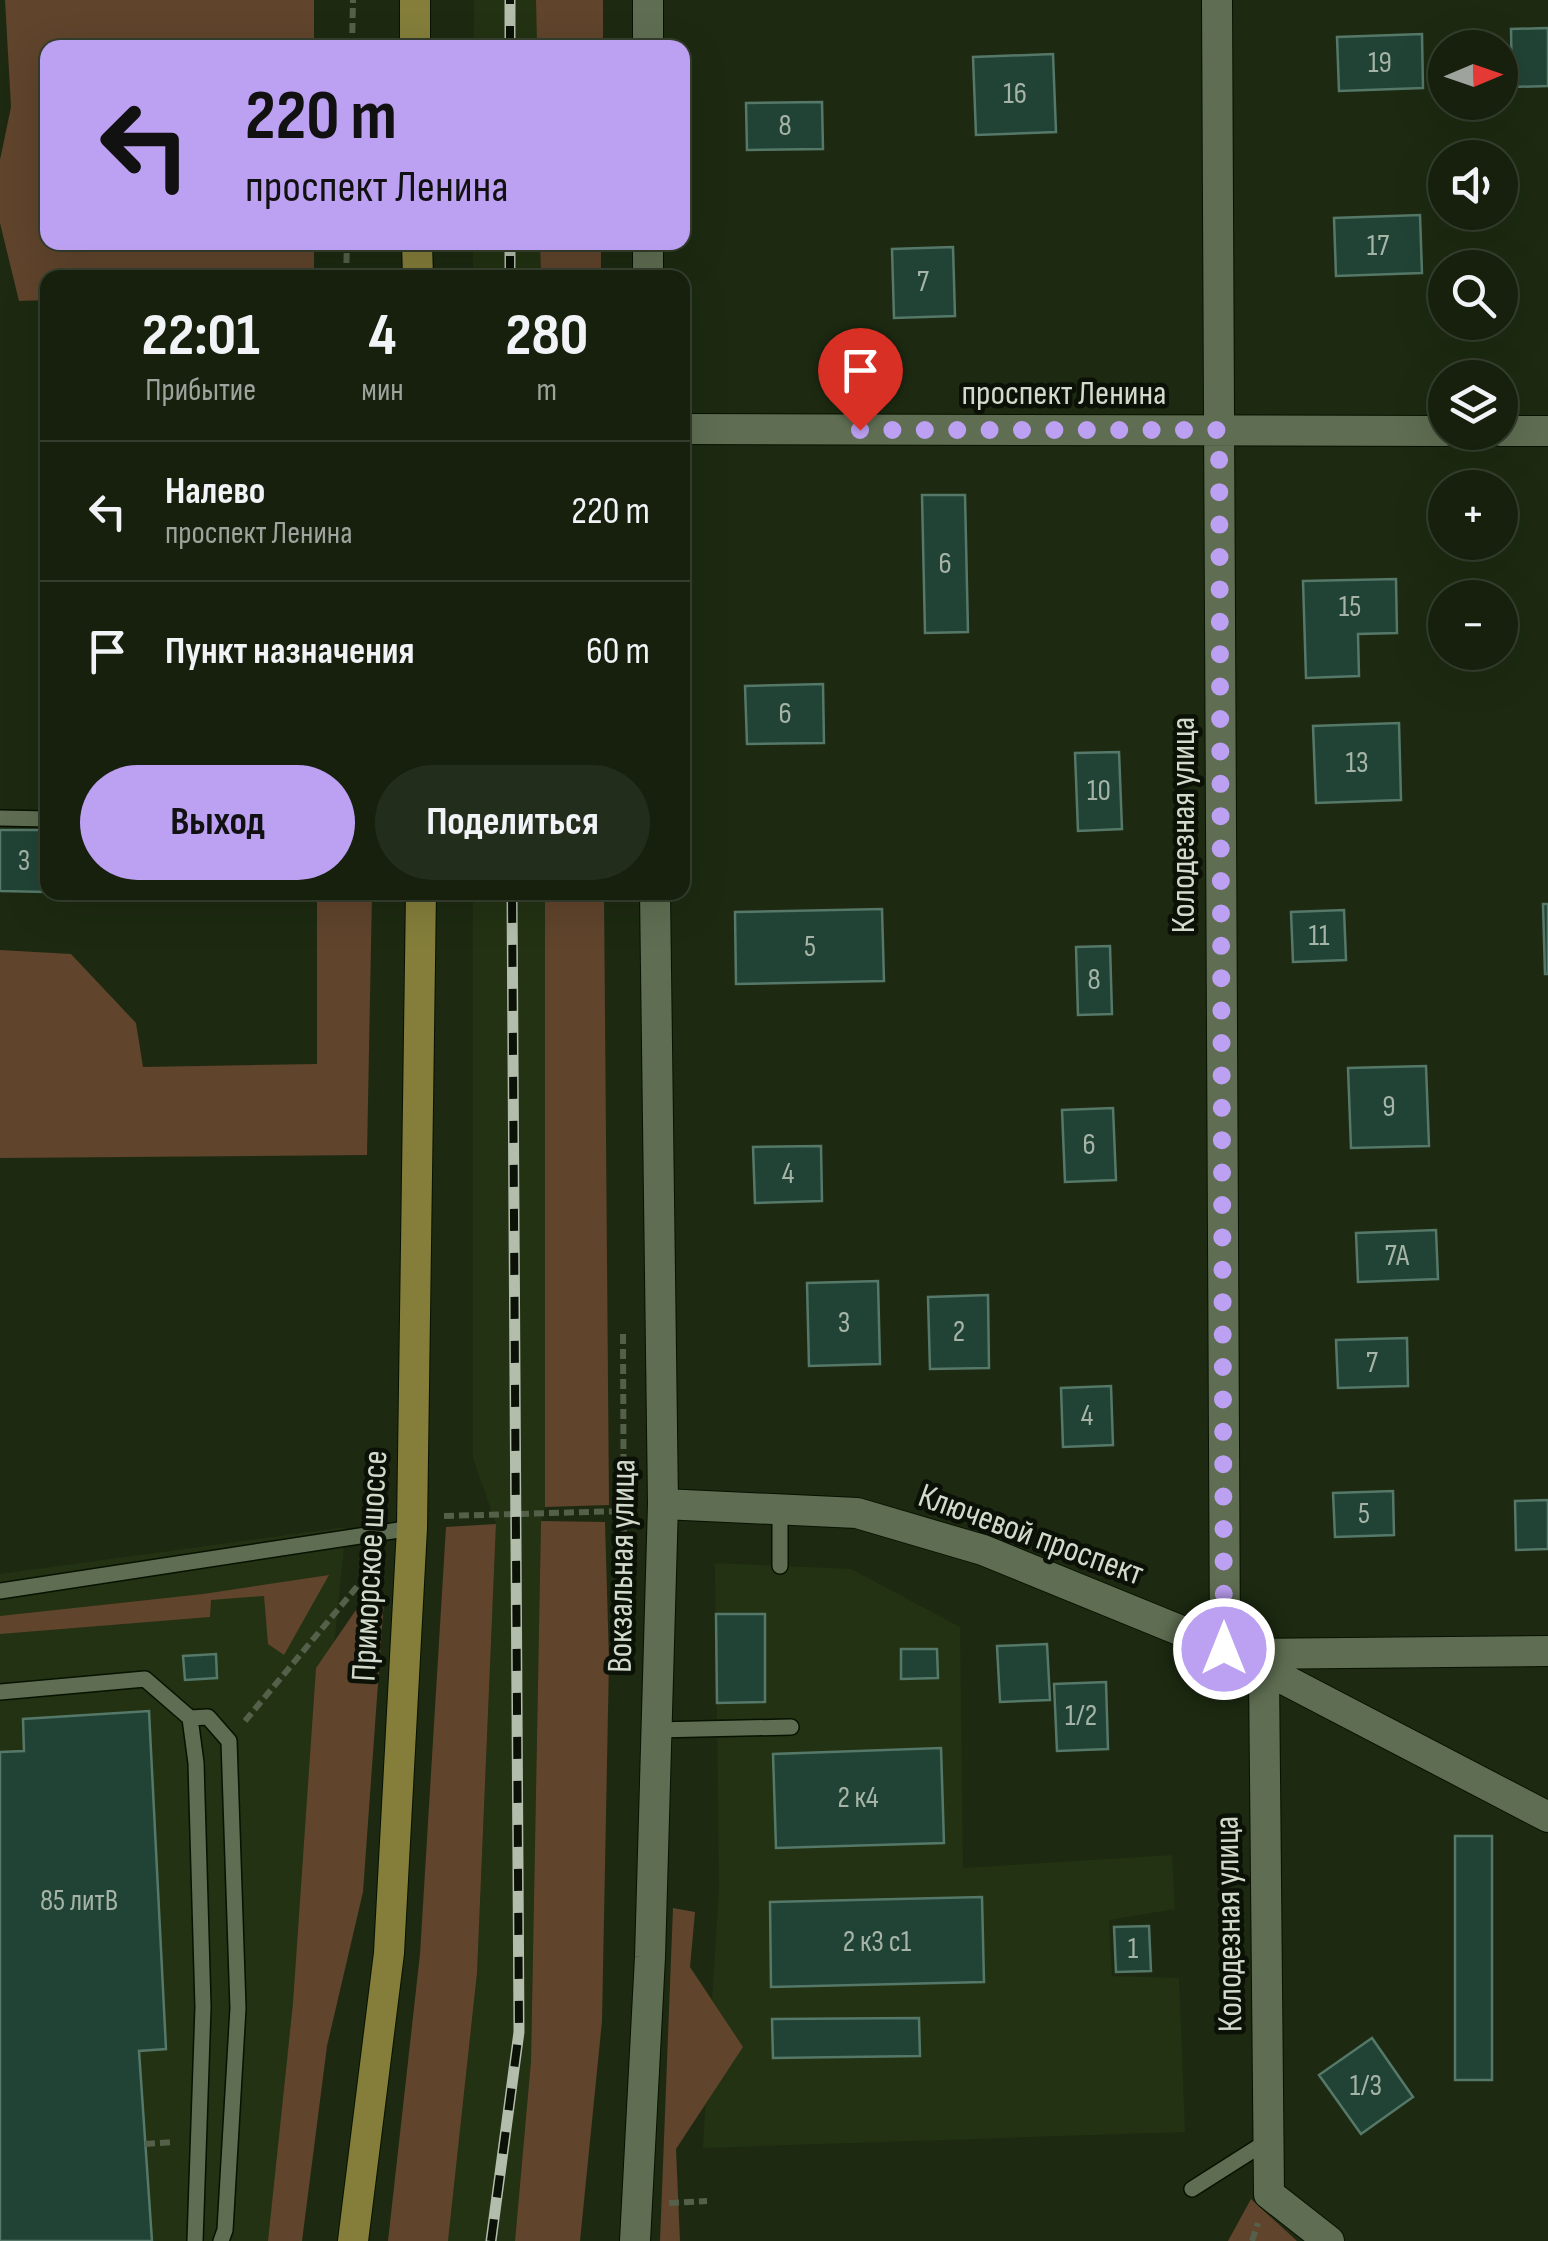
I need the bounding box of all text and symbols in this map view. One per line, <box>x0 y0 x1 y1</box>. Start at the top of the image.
north arrow <box>1428 30 1518 120</box>
map controls <box>1428 30 1518 670</box>
house number: 19 <box>1368 45 1392 81</box>
text: 220 m <box>245 75 397 159</box>
house number: 16 <box>1003 76 1027 112</box>
icon: left <box>80 80 210 210</box>
house number: 8 <box>778 108 792 144</box>
button: sound <box>1428 140 1518 230</box>
text: проспект Ленина <box>245 160 509 215</box>
house number: 17 <box>1367 228 1389 264</box>
button: search <box>1428 250 1518 340</box>
house number: 7 <box>917 264 929 300</box>
text: 22:01 <box>142 300 260 372</box>
text: 4 <box>369 300 396 372</box>
text: 280 <box>505 300 588 372</box>
pin <box>818 328 903 431</box>
icon: arrive <box>833 343 888 398</box>
button: layers <box>1428 360 1518 450</box>
text: Прибытие <box>145 371 256 410</box>
text: мин <box>361 371 404 410</box>
text: m <box>537 371 557 410</box>
street label: проспект Ленина <box>961 372 1167 415</box>
text: Налево <box>165 469 265 514</box>
button: + <box>1428 470 1518 560</box>
icon: left <box>80 484 135 539</box>
text: 220 m <box>571 489 650 534</box>
text: проспект Ленина <box>165 514 353 553</box>
house number: 6 <box>938 546 952 582</box>
button: − <box>1428 580 1518 670</box>
house number: 15 <box>1339 589 1361 625</box>
icon: arrive <box>80 624 135 679</box>
text: Пункт назначения <box>165 629 414 674</box>
text: 60 m <box>586 629 650 674</box>
house number: 6 <box>778 696 792 732</box>
street label: Колодезная улица <box>1162 717 1205 933</box>
house number: 13 <box>1345 745 1369 781</box>
button: Выход <box>80 765 355 880</box>
button: Поделиться <box>375 765 650 880</box>
house number: 10 <box>1087 773 1111 809</box>
house number: 3 <box>18 843 30 879</box>
house number: 11 <box>1309 918 1330 954</box>
house number: 5 <box>804 929 816 965</box>
house number: 8 <box>1087 962 1101 998</box>
house number: 9 <box>1382 1089 1396 1125</box>
house number: 6 <box>1082 1127 1096 1163</box>
house number: 4 <box>782 1156 794 1192</box>
house number: 7А <box>1385 1238 1409 1274</box>
house number: 3 <box>838 1305 850 1341</box>
house number: 2 <box>953 1314 965 1350</box>
house number: 7 <box>1366 1345 1378 1381</box>
house number: 4 <box>1081 1398 1093 1434</box>
street label: Приморское шоссе <box>342 1449 398 1683</box>
street label: Вокзальная улица <box>599 1459 645 1673</box>
street label: Ключевой проспект <box>913 1474 1150 1596</box>
house number: 5 <box>1358 1496 1370 1532</box>
position arrow <box>1172 1597 1276 1701</box>
house number: 1/2 <box>1065 1698 1097 1734</box>
house number: 2 к4 <box>837 1780 879 1816</box>
street label: Колодезная улица <box>1206 1816 1252 2032</box>
house number: 85 литВ <box>40 1883 118 1919</box>
house number: 2 к3 с1 <box>843 1924 912 1960</box>
house number: 1 <box>1128 1931 1139 1967</box>
house number: 1/3 <box>1350 2068 1382 2104</box>

